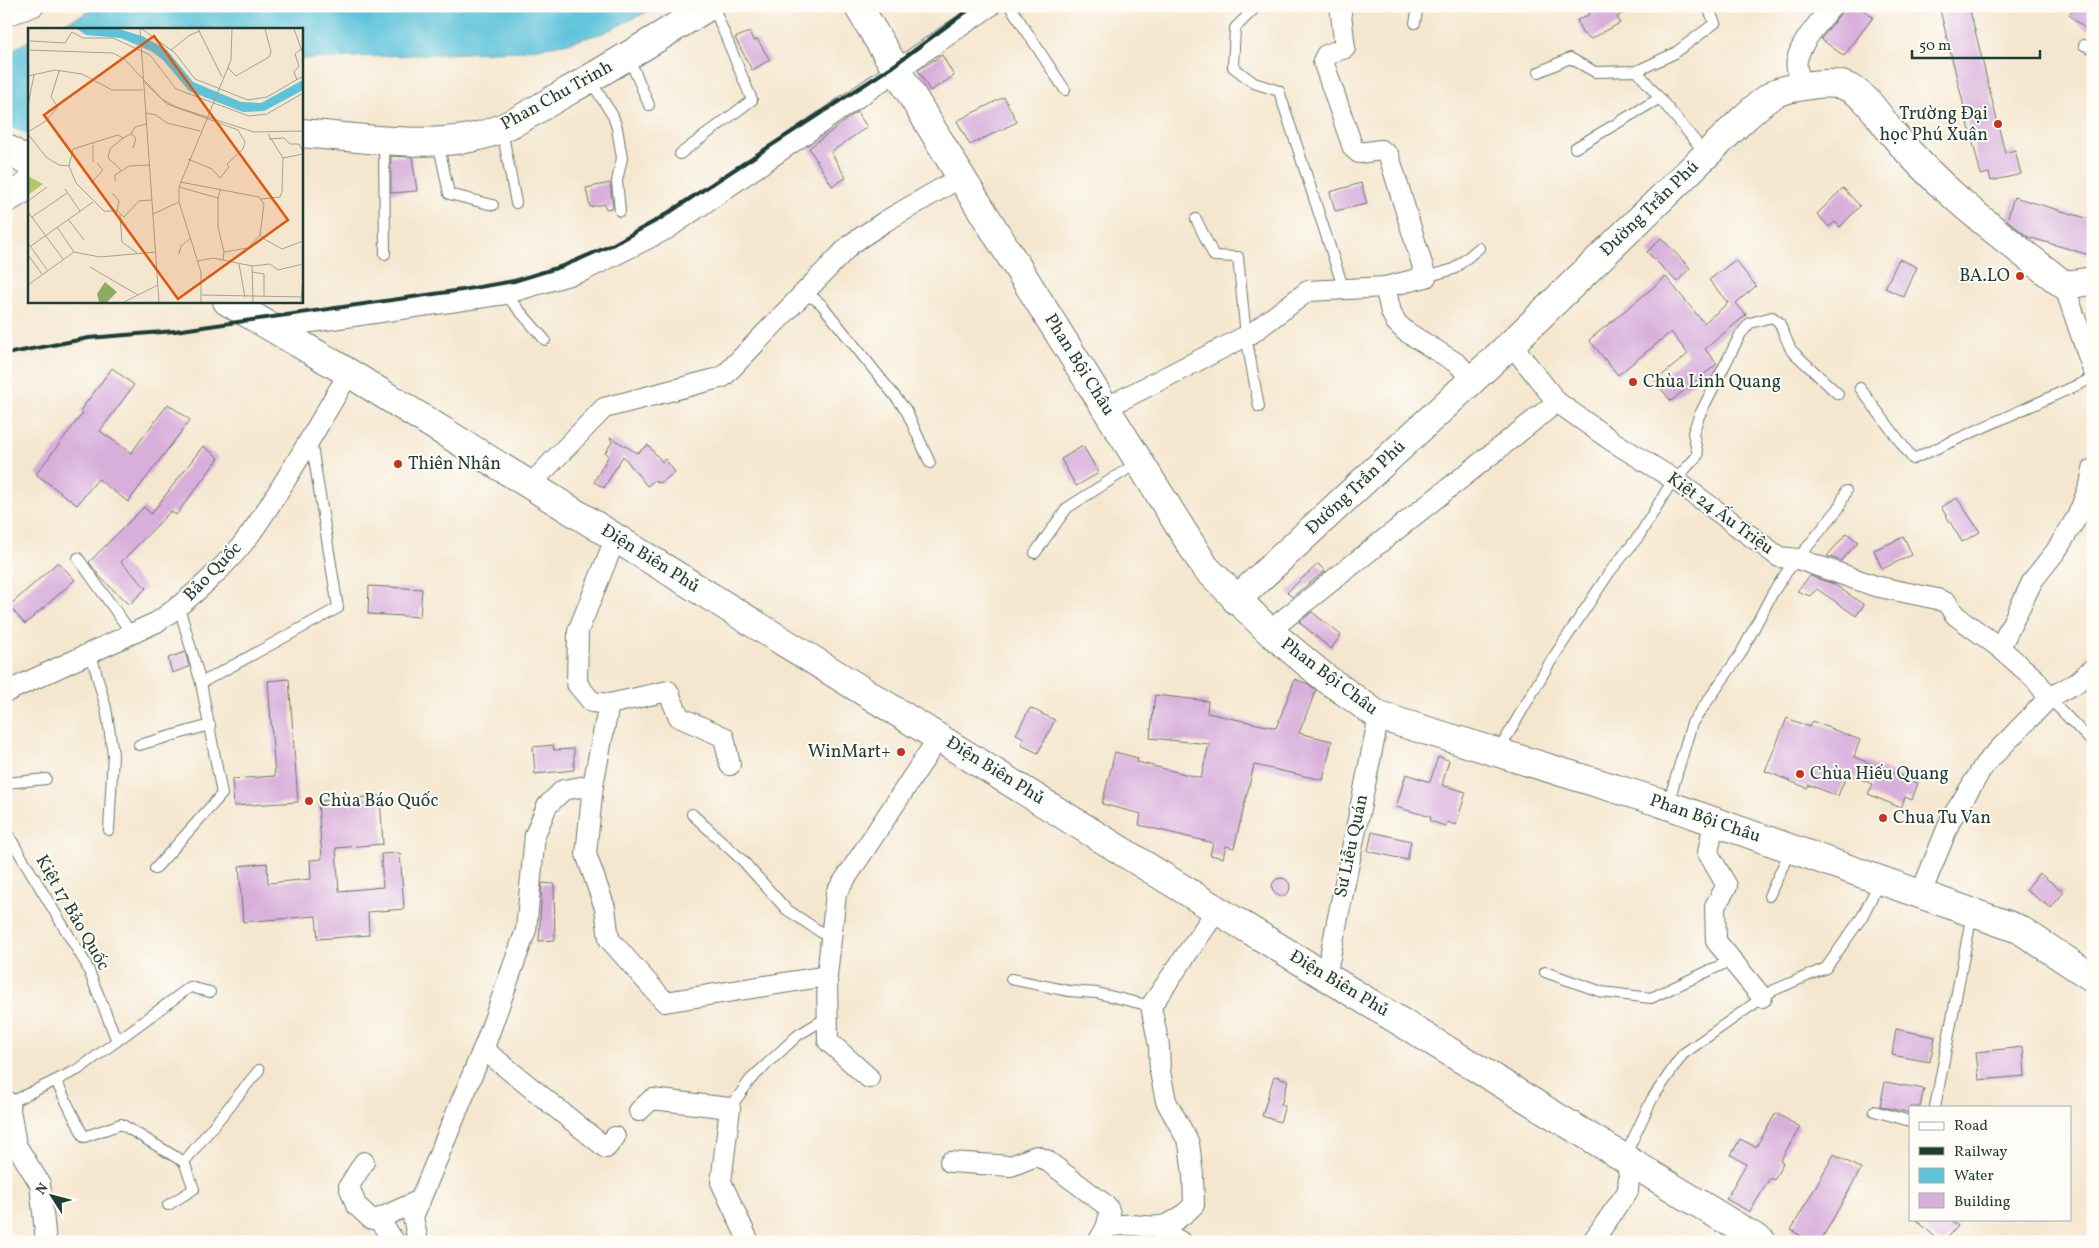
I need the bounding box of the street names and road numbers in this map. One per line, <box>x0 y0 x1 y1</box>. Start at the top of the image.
street label: Phan Chu Trinh <box>497 55 618 137</box>
street label: Đường Trần Phú <box>1595 155 1705 263</box>
street label: Phan Bội Châu <box>1038 309 1120 421</box>
street label: Đường Trần Phú <box>1300 435 1412 541</box>
street label: Kiệt 24 Ấu Triệu <box>1661 465 1780 561</box>
street label: Điện Biên Phủ <box>596 519 704 599</box>
street label: Bảo Quốc <box>178 537 248 607</box>
street label: Phan Bội Châu <box>1275 632 1383 722</box>
street label: Điện Biên Phủ <box>941 731 1049 811</box>
street label: Phan Bội Châu <box>1646 788 1764 850</box>
street label: Sư Liễu Quán <box>1329 792 1375 900</box>
street label: Kiệt 17 Bảo Quốc <box>29 851 115 975</box>
street label: Điện Biên Phủ <box>1284 944 1394 1024</box>

